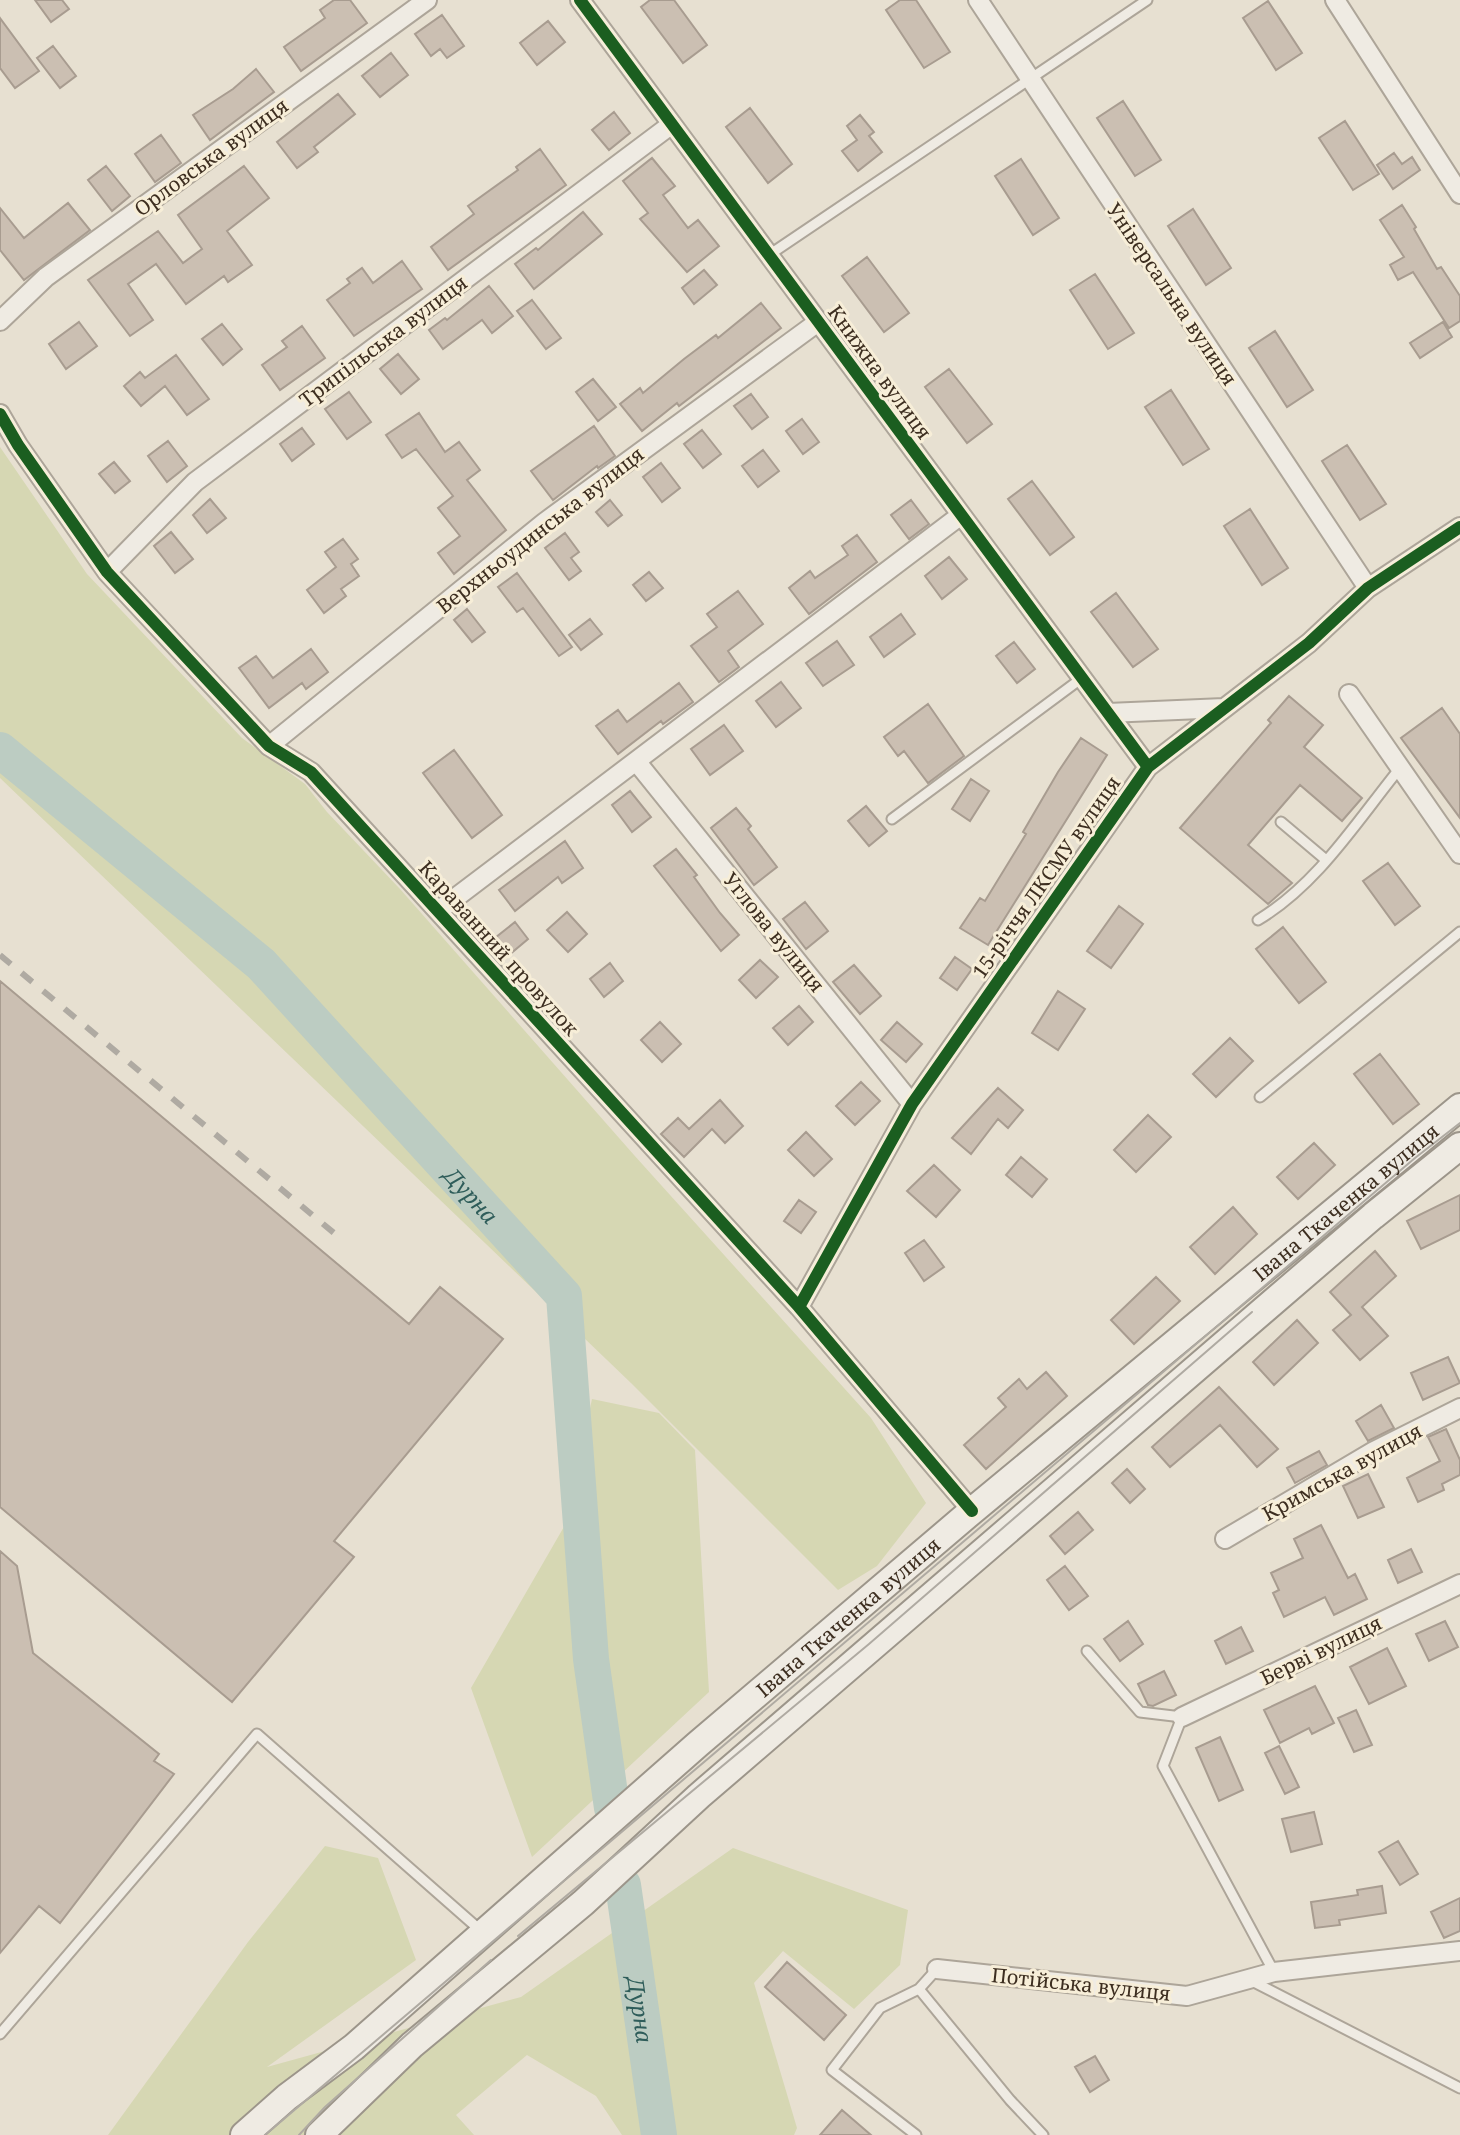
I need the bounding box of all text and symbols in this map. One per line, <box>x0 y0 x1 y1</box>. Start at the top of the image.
street label: Орловська вулиця <box>129 92 293 222</box>
street label: Універсальна вулиця <box>1101 197 1243 391</box>
street label: Трипільська вулиця <box>294 269 472 413</box>
street label: Книжна вулиця <box>822 299 938 445</box>
street label: Верхньоудинська вулиця <box>431 440 649 620</box>
street label: 15-річчя ЛКСМУ вулиця <box>966 770 1126 984</box>
street label: Караванний провулок <box>413 855 585 1041</box>
street label: Углова вулиця <box>717 866 831 998</box>
street label: Івана Ткаченка вулиця <box>1247 1117 1444 1287</box>
water label: Дурна <box>437 1159 505 1230</box>
street label: Кримська вулиця <box>1257 1417 1427 1527</box>
street label: Івана Ткаченка вулиця <box>750 1531 946 1703</box>
street label: Берві вулиця <box>1256 1609 1386 1691</box>
street label: Потійська вулиця <box>990 1961 1172 2007</box>
water label: Дурна <box>621 1973 661 2045</box>

